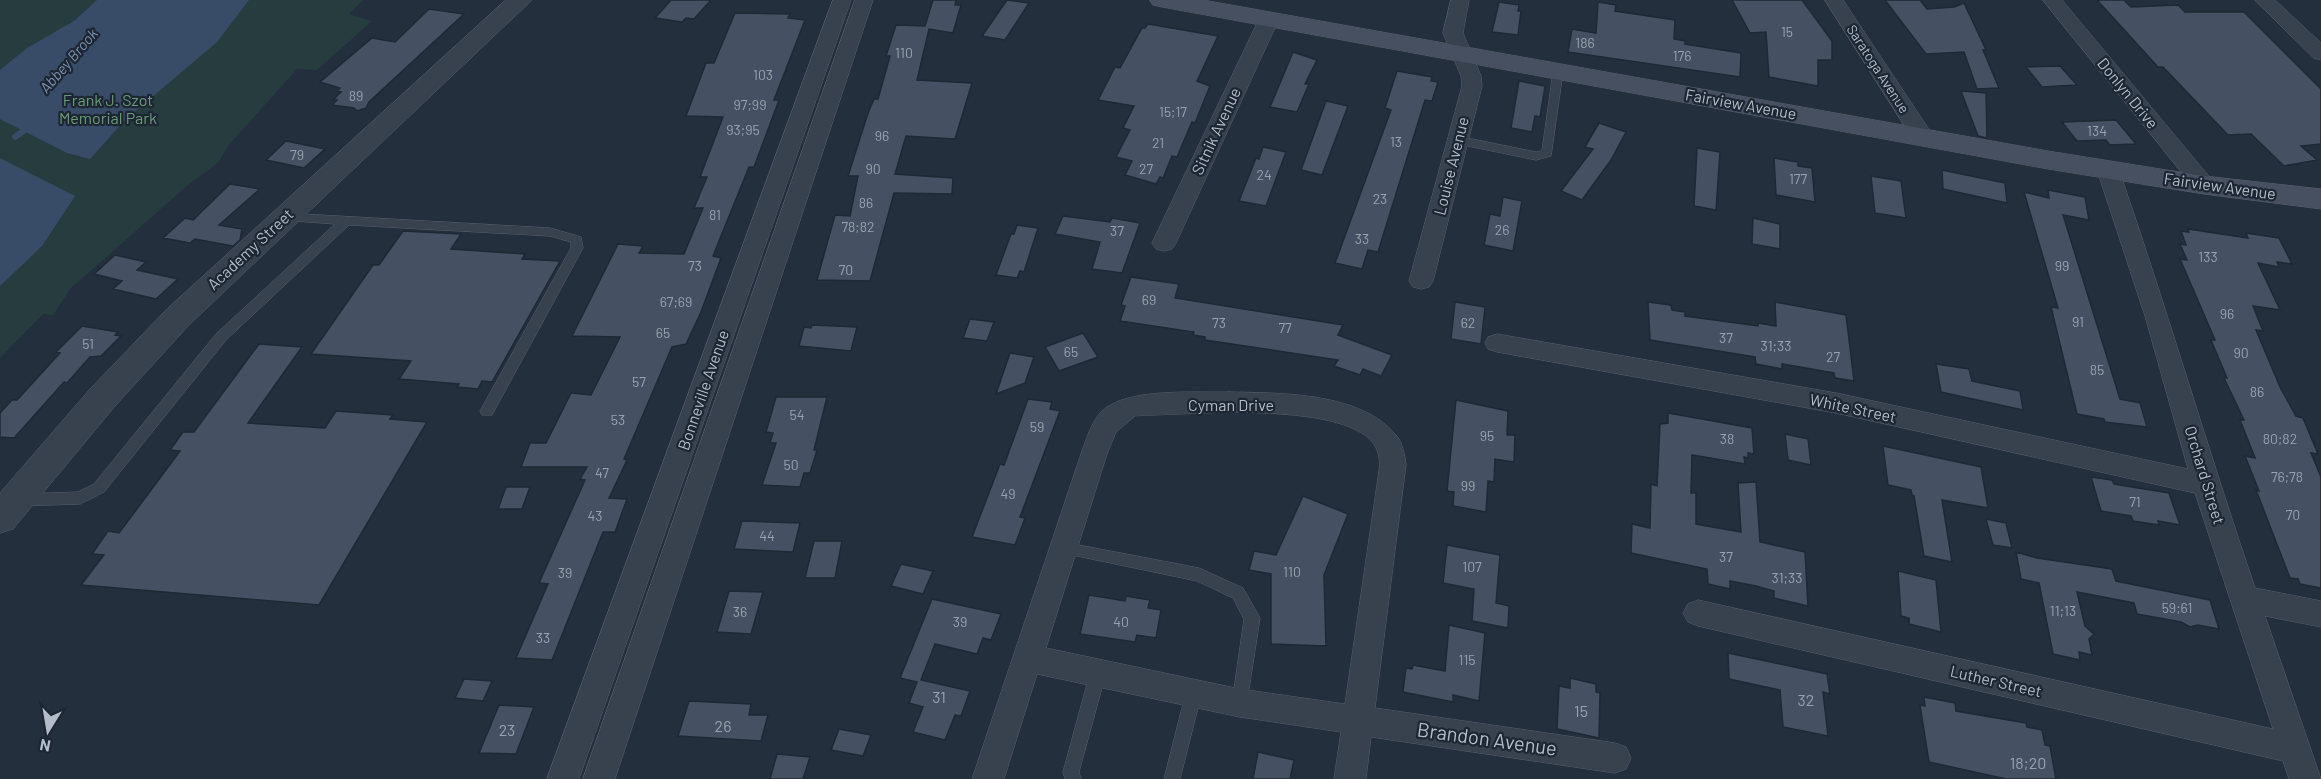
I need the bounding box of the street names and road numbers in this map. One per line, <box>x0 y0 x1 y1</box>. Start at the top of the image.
street label: Saratoga Avenue <box>1844 21 1913 116</box>
street label: Donlyn Drive <box>2094 53 2163 132</box>
street label: Sitnik Avenue <box>1187 84 1244 177</box>
street label: Fairview Avenue <box>1684 84 1798 123</box>
street label: Louise Avenue <box>1429 115 1472 217</box>
street label: Fairview Avenue <box>2163 168 2277 203</box>
street label: Academy Street <box>203 204 297 293</box>
street label: Bonneville Avenue <box>673 327 732 452</box>
street label: White Street <box>1808 389 1898 426</box>
street label: Cyman Drive <box>1188 395 1274 414</box>
street label: Orchard Street <box>2181 423 2230 526</box>
street label: Luther Street <box>1949 661 2044 700</box>
street label: Brandon Avenue <box>1416 716 1559 760</box>

